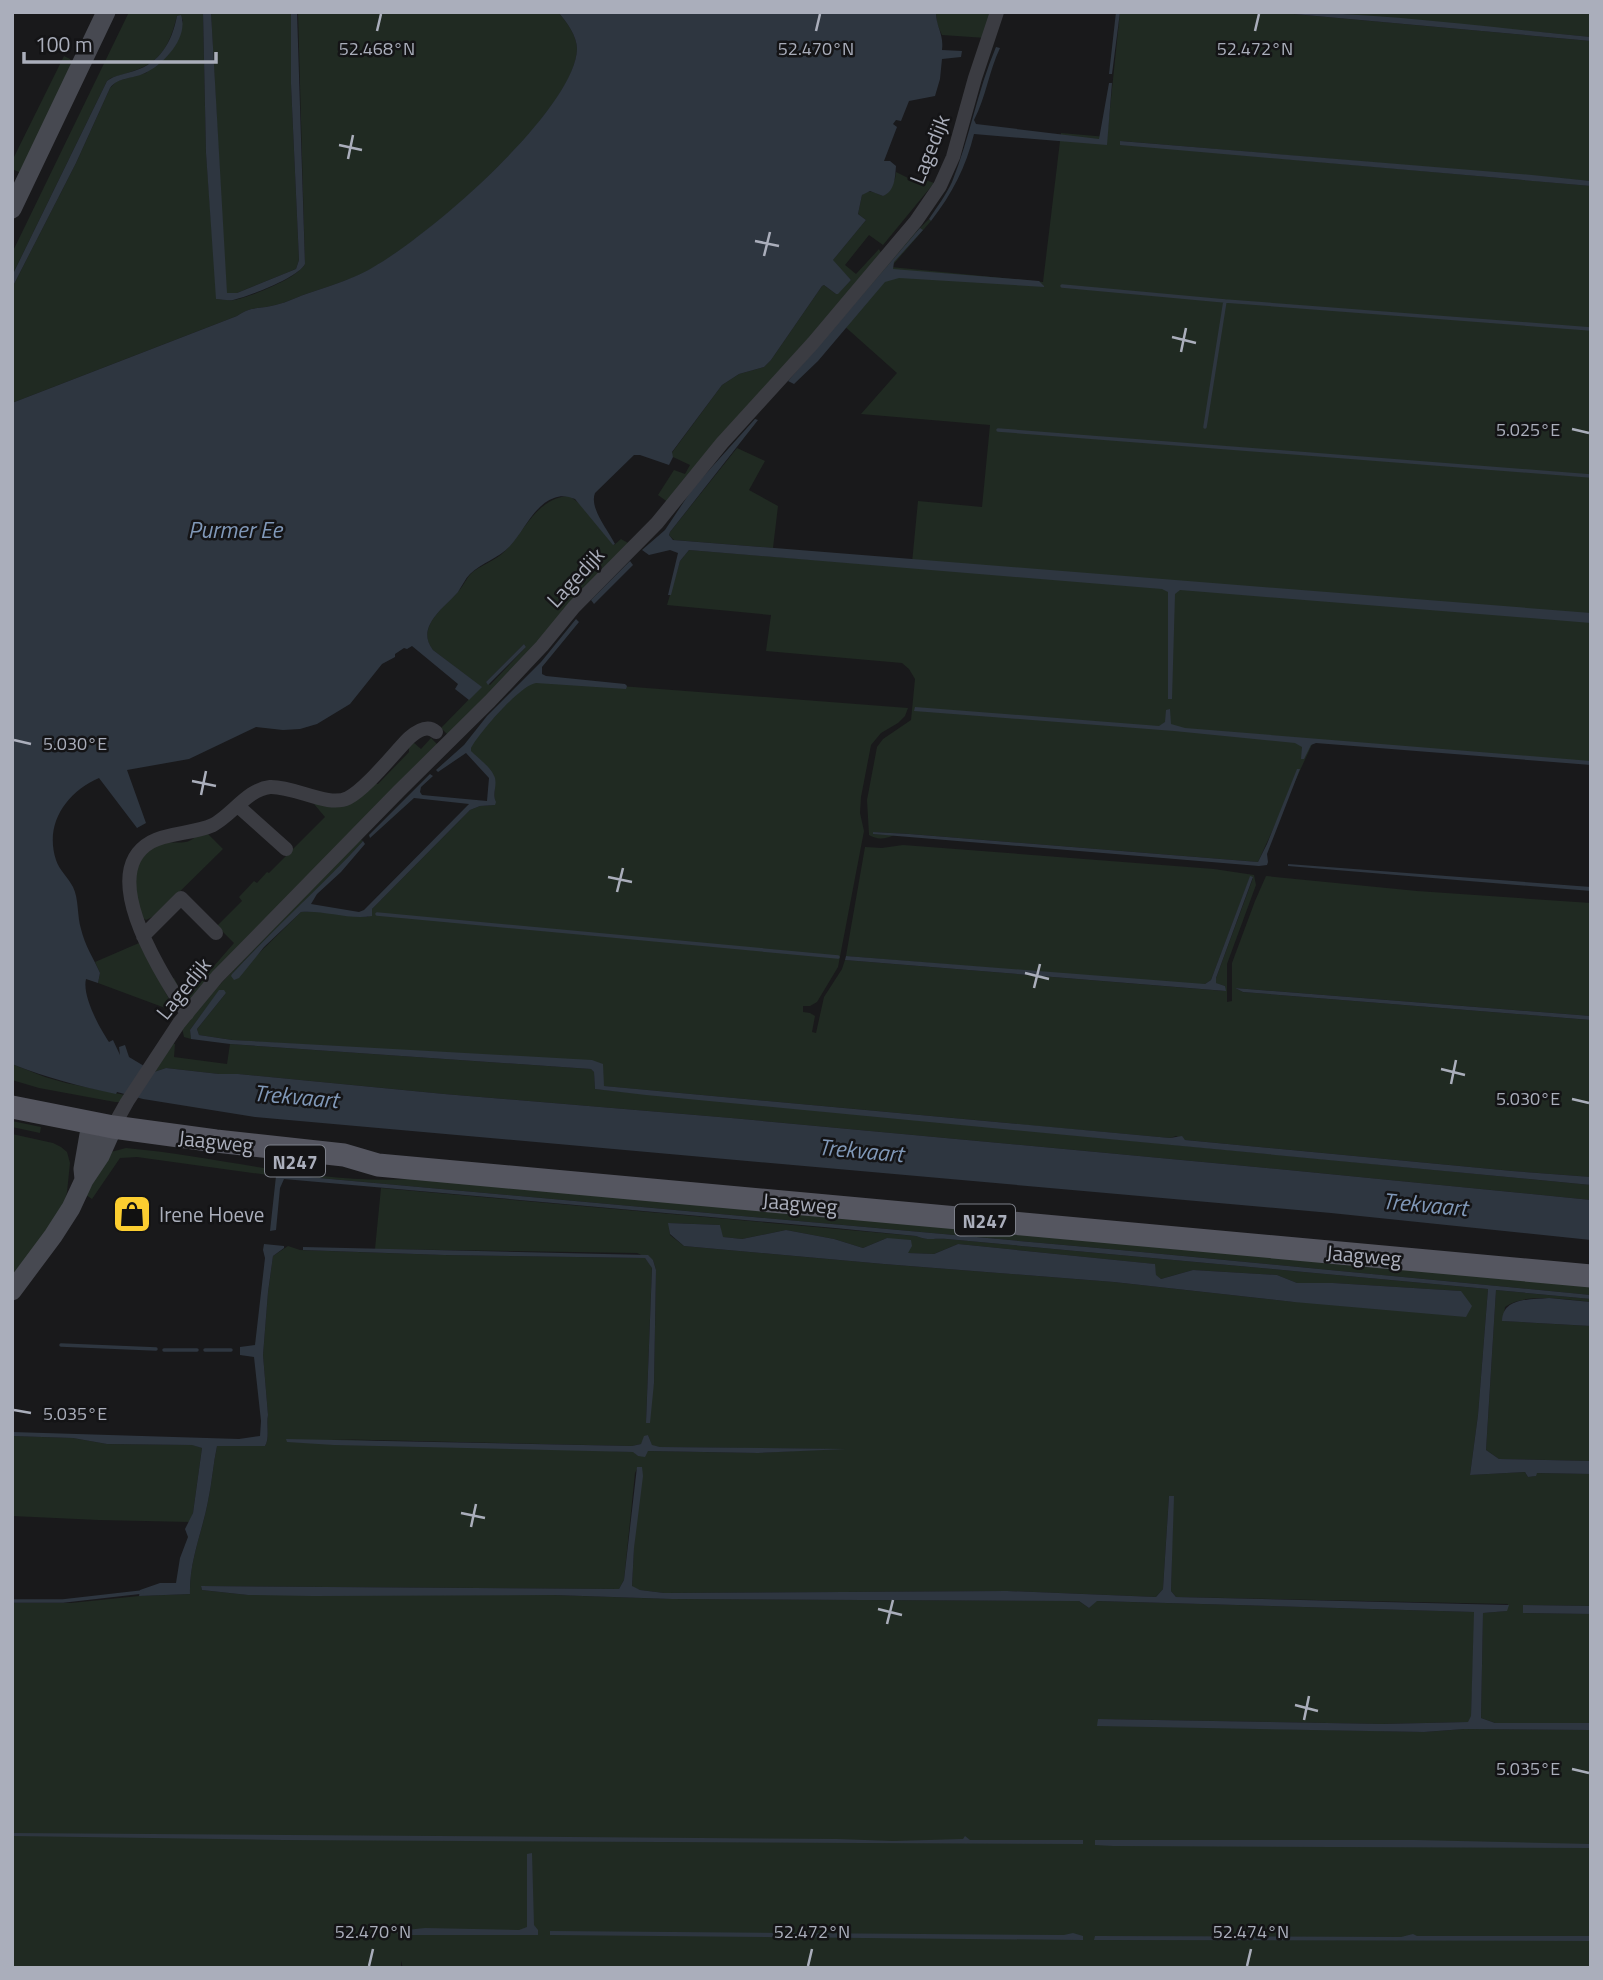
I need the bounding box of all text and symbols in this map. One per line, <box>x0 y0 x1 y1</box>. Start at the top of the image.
scale bar <box>24 21 217 65</box>
text: 100 m <box>35 28 92 60</box>
text: 52.468°N <box>339 35 415 62</box>
text: 52.470°N <box>778 35 854 62</box>
text: 52.472°N <box>1217 35 1293 62</box>
street label: Lagedijk <box>901 109 957 189</box>
text: 5.025°E <box>1496 416 1560 443</box>
water label: Purmer Ee <box>188 512 283 547</box>
street label: Lagedijk <box>539 540 611 614</box>
text: 5.030°E <box>43 730 107 757</box>
street label: Lagedijk <box>148 950 218 1026</box>
water label: Trekvaart <box>252 1075 342 1117</box>
text: 5.030°E <box>1496 1085 1560 1112</box>
street label: Jaagweg <box>177 1121 255 1161</box>
water label: Trekvaart <box>817 1129 907 1171</box>
road number: N247 <box>265 1146 325 1176</box>
water label: Trekvaart <box>1381 1183 1471 1225</box>
street label: Jaagweg <box>761 1184 839 1222</box>
shop icon: Irene Hoeve <box>111 1193 153 1235</box>
place label: Irene Hoeve <box>159 1198 264 1230</box>
road number: N247 <box>955 1204 1015 1236</box>
street label: Jaagweg <box>1325 1236 1403 1274</box>
text: 5.035°E <box>43 1400 107 1427</box>
text: 5.035°E <box>1496 1755 1560 1782</box>
text: 52.470°N <box>335 1918 411 1945</box>
text: 52.472°N <box>774 1918 850 1945</box>
text: 52.474°N <box>1213 1918 1289 1945</box>

